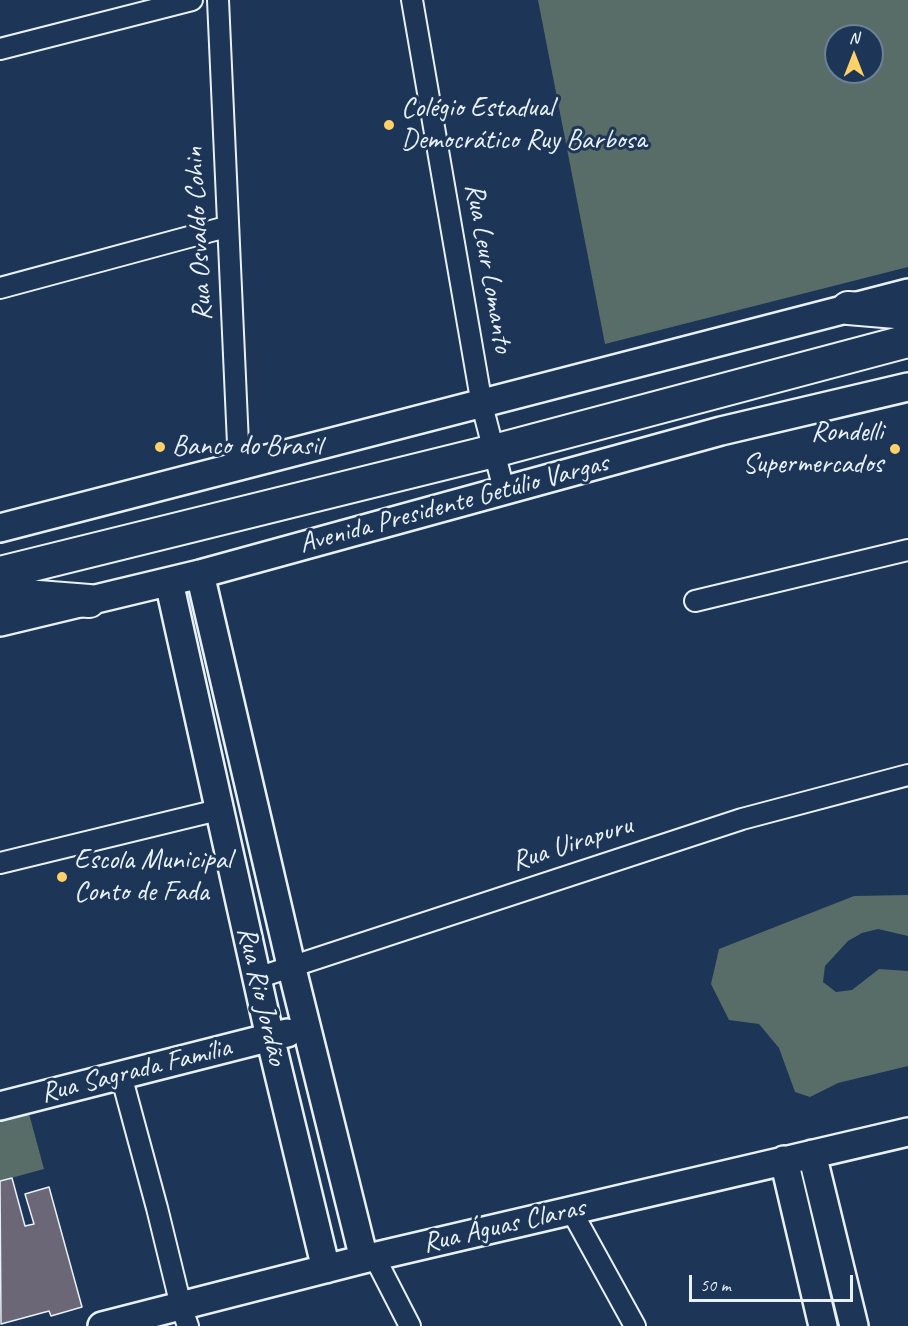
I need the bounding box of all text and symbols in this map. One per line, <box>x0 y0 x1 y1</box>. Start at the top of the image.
north arrow <box>824 24 884 84</box>
text: N <box>849 28 859 48</box>
place label: Colégio Estadual Democrático Ruy Barbosa <box>401 92 646 158</box>
marker: Colégio Estadual Democrático Ruy Barbosa <box>382 118 396 132</box>
street label: Rua Osvaldo Cohin <box>178 146 220 322</box>
street label: Rua Leur Lomanto <box>457 181 519 355</box>
place label: Rondelli Supermercados <box>742 416 883 482</box>
place label: Banco do Brasil <box>172 430 322 464</box>
marker: Banco do Brasil <box>153 440 167 454</box>
marker: Rondelli Supermercados <box>888 442 902 456</box>
street label: Avenida Presidente Getúlio Vargas <box>296 447 612 561</box>
street label: Rua Uirapuru <box>507 809 637 879</box>
place label: Escola Municipal Conto de Fada <box>74 844 231 910</box>
marker: Escola Municipal Conto de Fada <box>55 870 69 884</box>
street label: Rua Rio Jordão <box>229 924 293 1068</box>
street label: Rua Sagrada Família <box>37 1031 235 1111</box>
street label: Rua Águas Claras <box>420 1191 588 1261</box>
scale bar <box>692 1263 856 1301</box>
text: 50 m <box>700 1274 731 1296</box>

